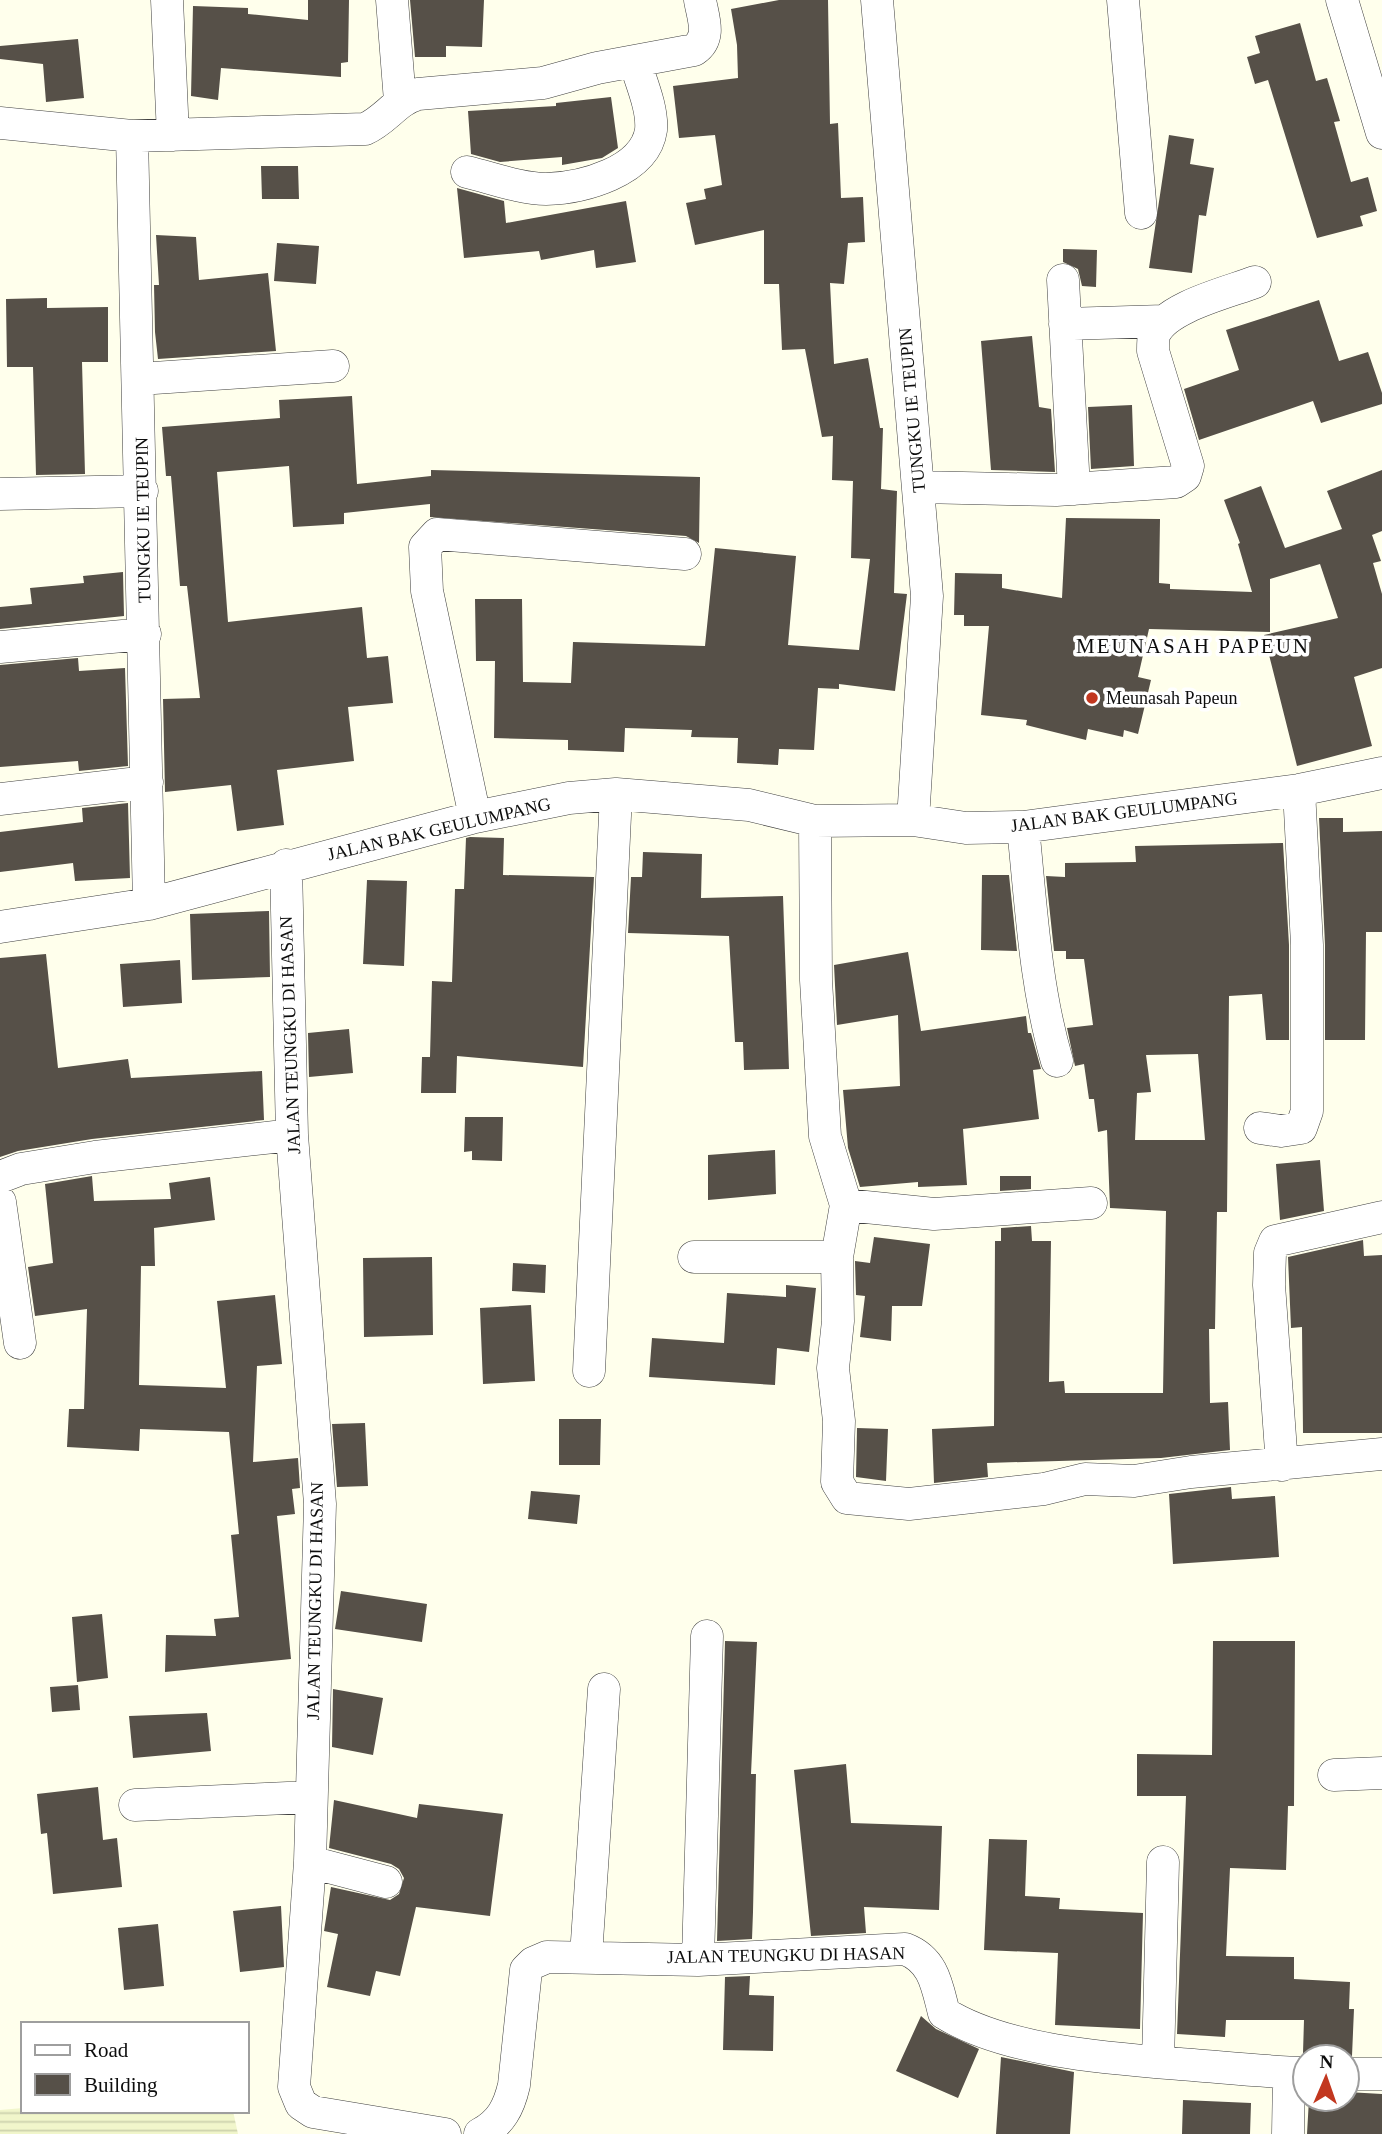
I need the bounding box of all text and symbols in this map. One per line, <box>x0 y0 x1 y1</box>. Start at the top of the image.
street label: TUNGKU IE TEUPIN <box>895 327 929 493</box>
street label: TUNGKU IE TEUPIN <box>132 437 154 603</box>
district label: MEUNASAH PAPEUN <box>1076 634 1310 658</box>
place label: Meunasah Papeun <box>1106 688 1237 708</box>
marker: Meunasah Papeun <box>1084 690 1100 706</box>
street label: JALAN BAK GEULUMPANG <box>1009 788 1239 836</box>
street label: JALAN BAK GEULUMPANG <box>325 794 553 864</box>
street label: JALAN TEUNGKU DI HASAN <box>276 916 304 1154</box>
street label: JALAN TEUNGKU DI HASAN <box>303 1482 327 1720</box>
street label: JALAN TEUNGKU DI HASAN <box>667 1943 905 1967</box>
legend <box>21 2022 248 2113</box>
text: Road <box>84 2038 129 2062</box>
north arrow <box>1291 2043 1361 2113</box>
text: N <box>1319 2051 1334 2072</box>
text: Building <box>84 2073 158 2097</box>

